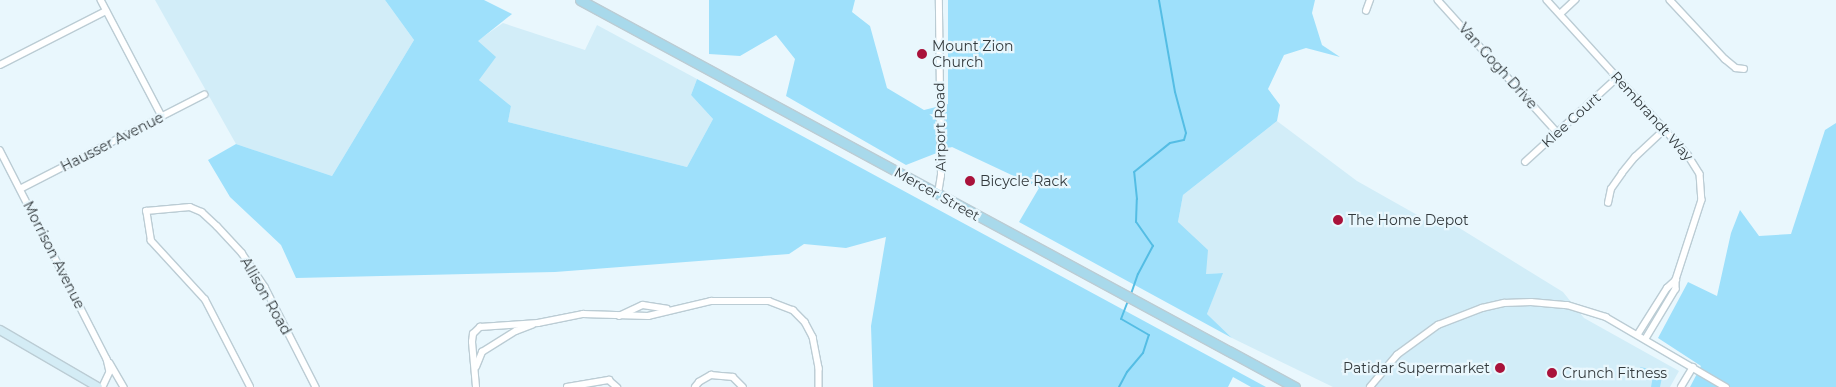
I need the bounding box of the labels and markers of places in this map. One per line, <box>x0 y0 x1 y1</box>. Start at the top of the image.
place label: Mount Zion Church <box>932 38 1013 70</box>
marker: Mount Zion Church <box>916 48 928 60</box>
place label: Bicycle Rack <box>980 173 1068 189</box>
marker: Bicycle Rack <box>964 175 976 187</box>
place label: The Home Depot <box>1348 212 1469 228</box>
marker: The Home Depot <box>1332 214 1344 226</box>
place label: Patidar Supermarket <box>1343 360 1490 376</box>
marker: Patidar Supermarket <box>1494 362 1506 374</box>
place label: Crunch Fitness <box>1562 365 1667 381</box>
marker: Crunch Fitness <box>1546 367 1558 379</box>

